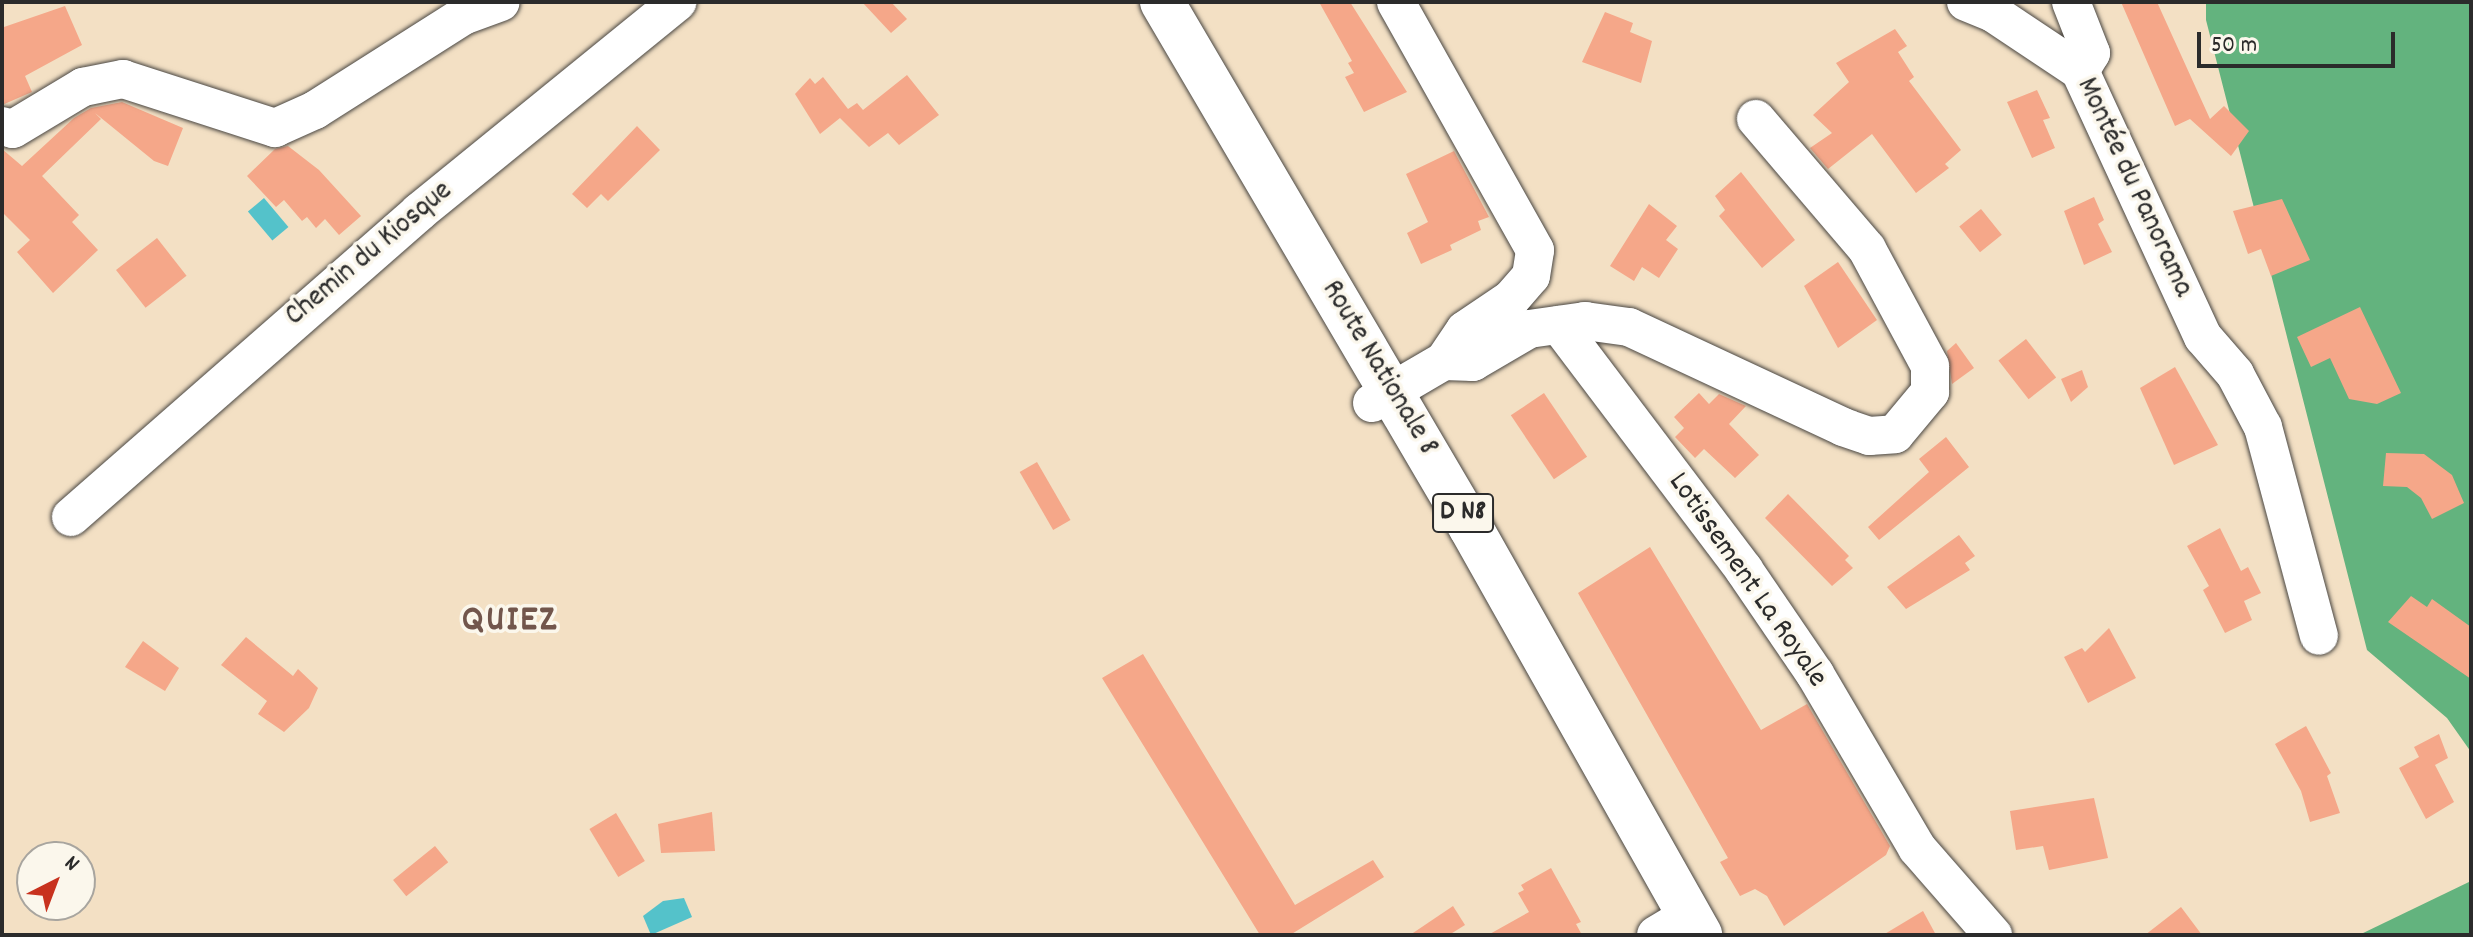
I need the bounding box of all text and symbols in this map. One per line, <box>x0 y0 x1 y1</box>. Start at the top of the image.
scale bar <box>2201 16 2399 66</box>
text: 50 m <box>2211 29 2257 63</box>
street label: Montée du Panorama <box>2066 73 2200 303</box>
street label: Chemin du Kiosque <box>279 175 461 335</box>
street label: Route Nationale 8 <box>1312 275 1444 463</box>
street label: Lotissement La Royale <box>1658 467 1834 695</box>
road number: D N8 <box>1431 489 1495 537</box>
district label: QUIEZ <box>462 599 558 645</box>
north arrow <box>16 841 96 921</box>
text: N <box>57 849 85 879</box>

